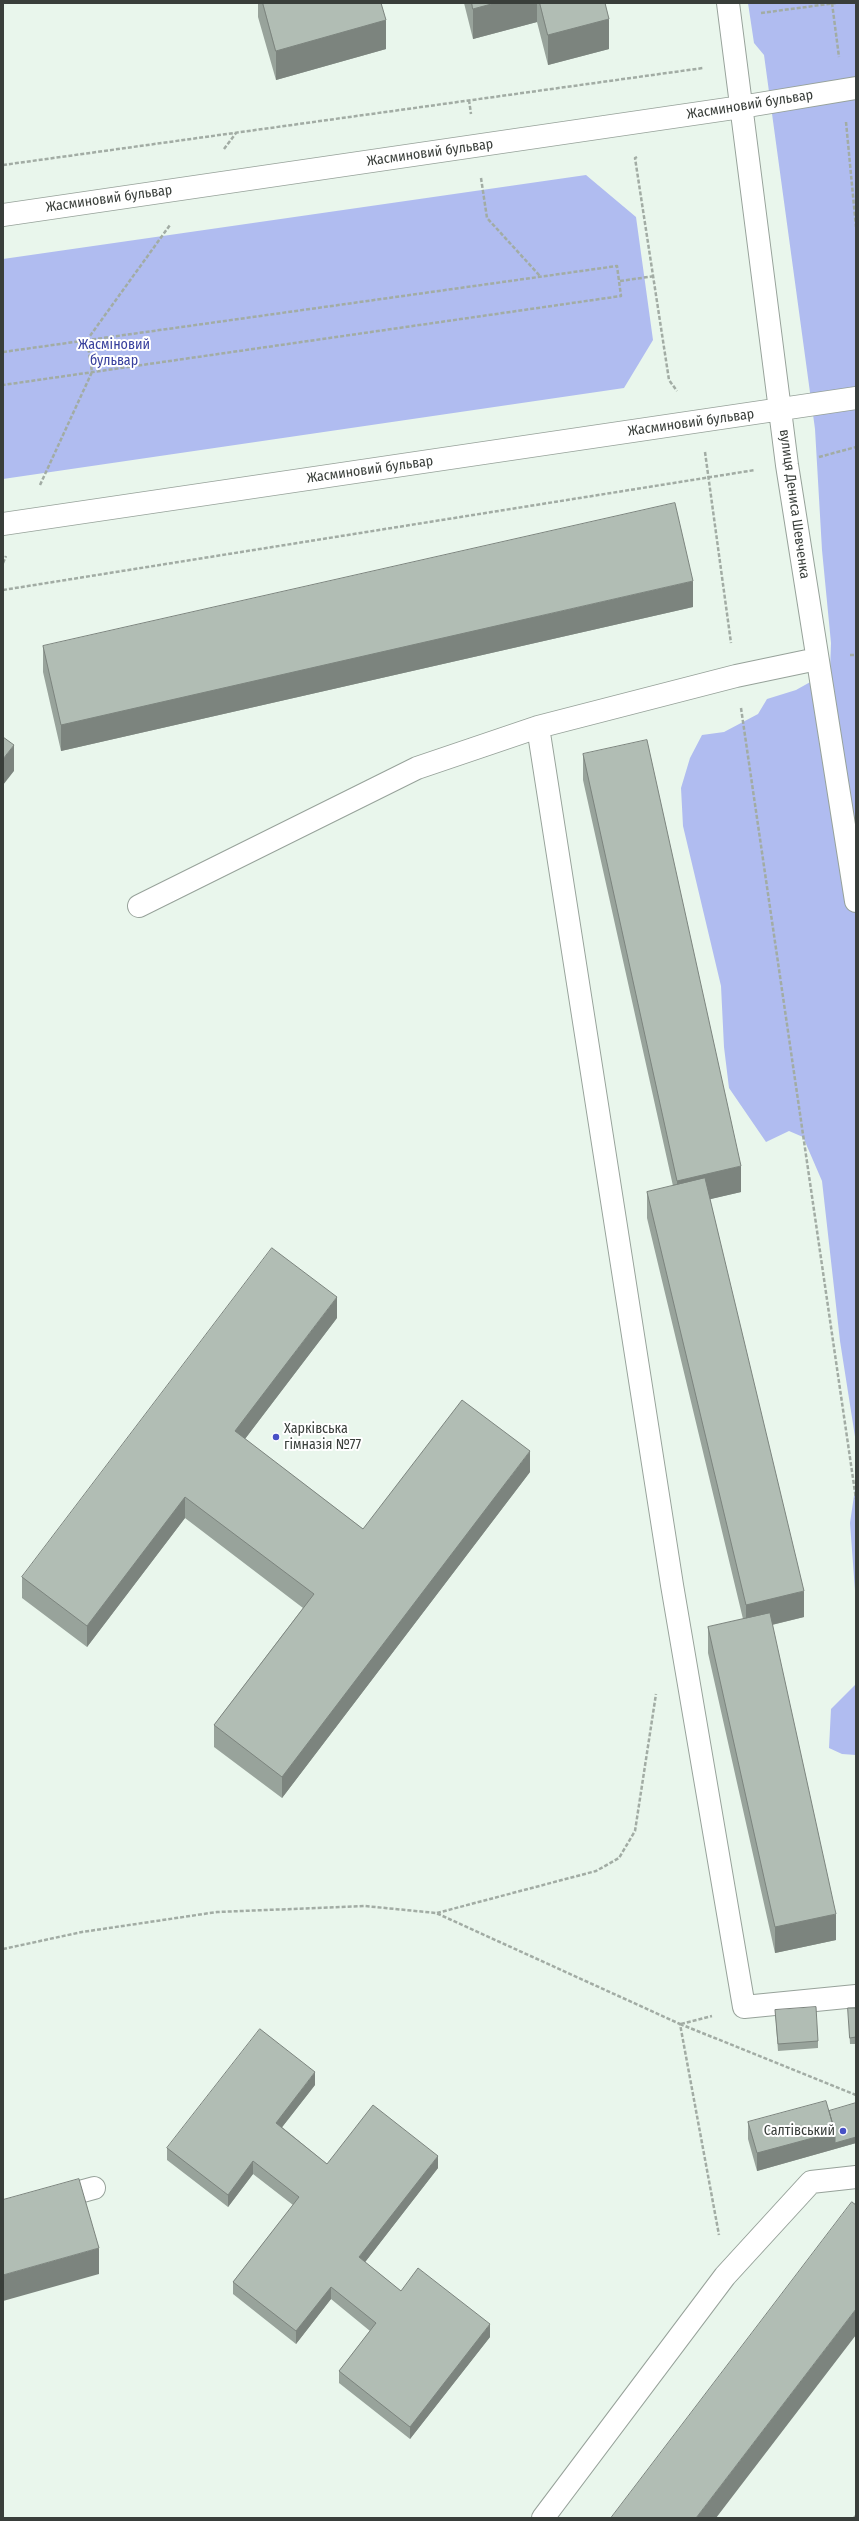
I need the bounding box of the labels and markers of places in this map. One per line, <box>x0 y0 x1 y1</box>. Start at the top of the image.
place label: Харківська гімназія №77 <box>284 1421 361 1454</box>
marker: Харківська гімназія №77 <box>271 1432 281 1442</box>
place label: Салтівський <box>764 2123 835 2139</box>
marker: Салтівський <box>838 2126 848 2136</box>

